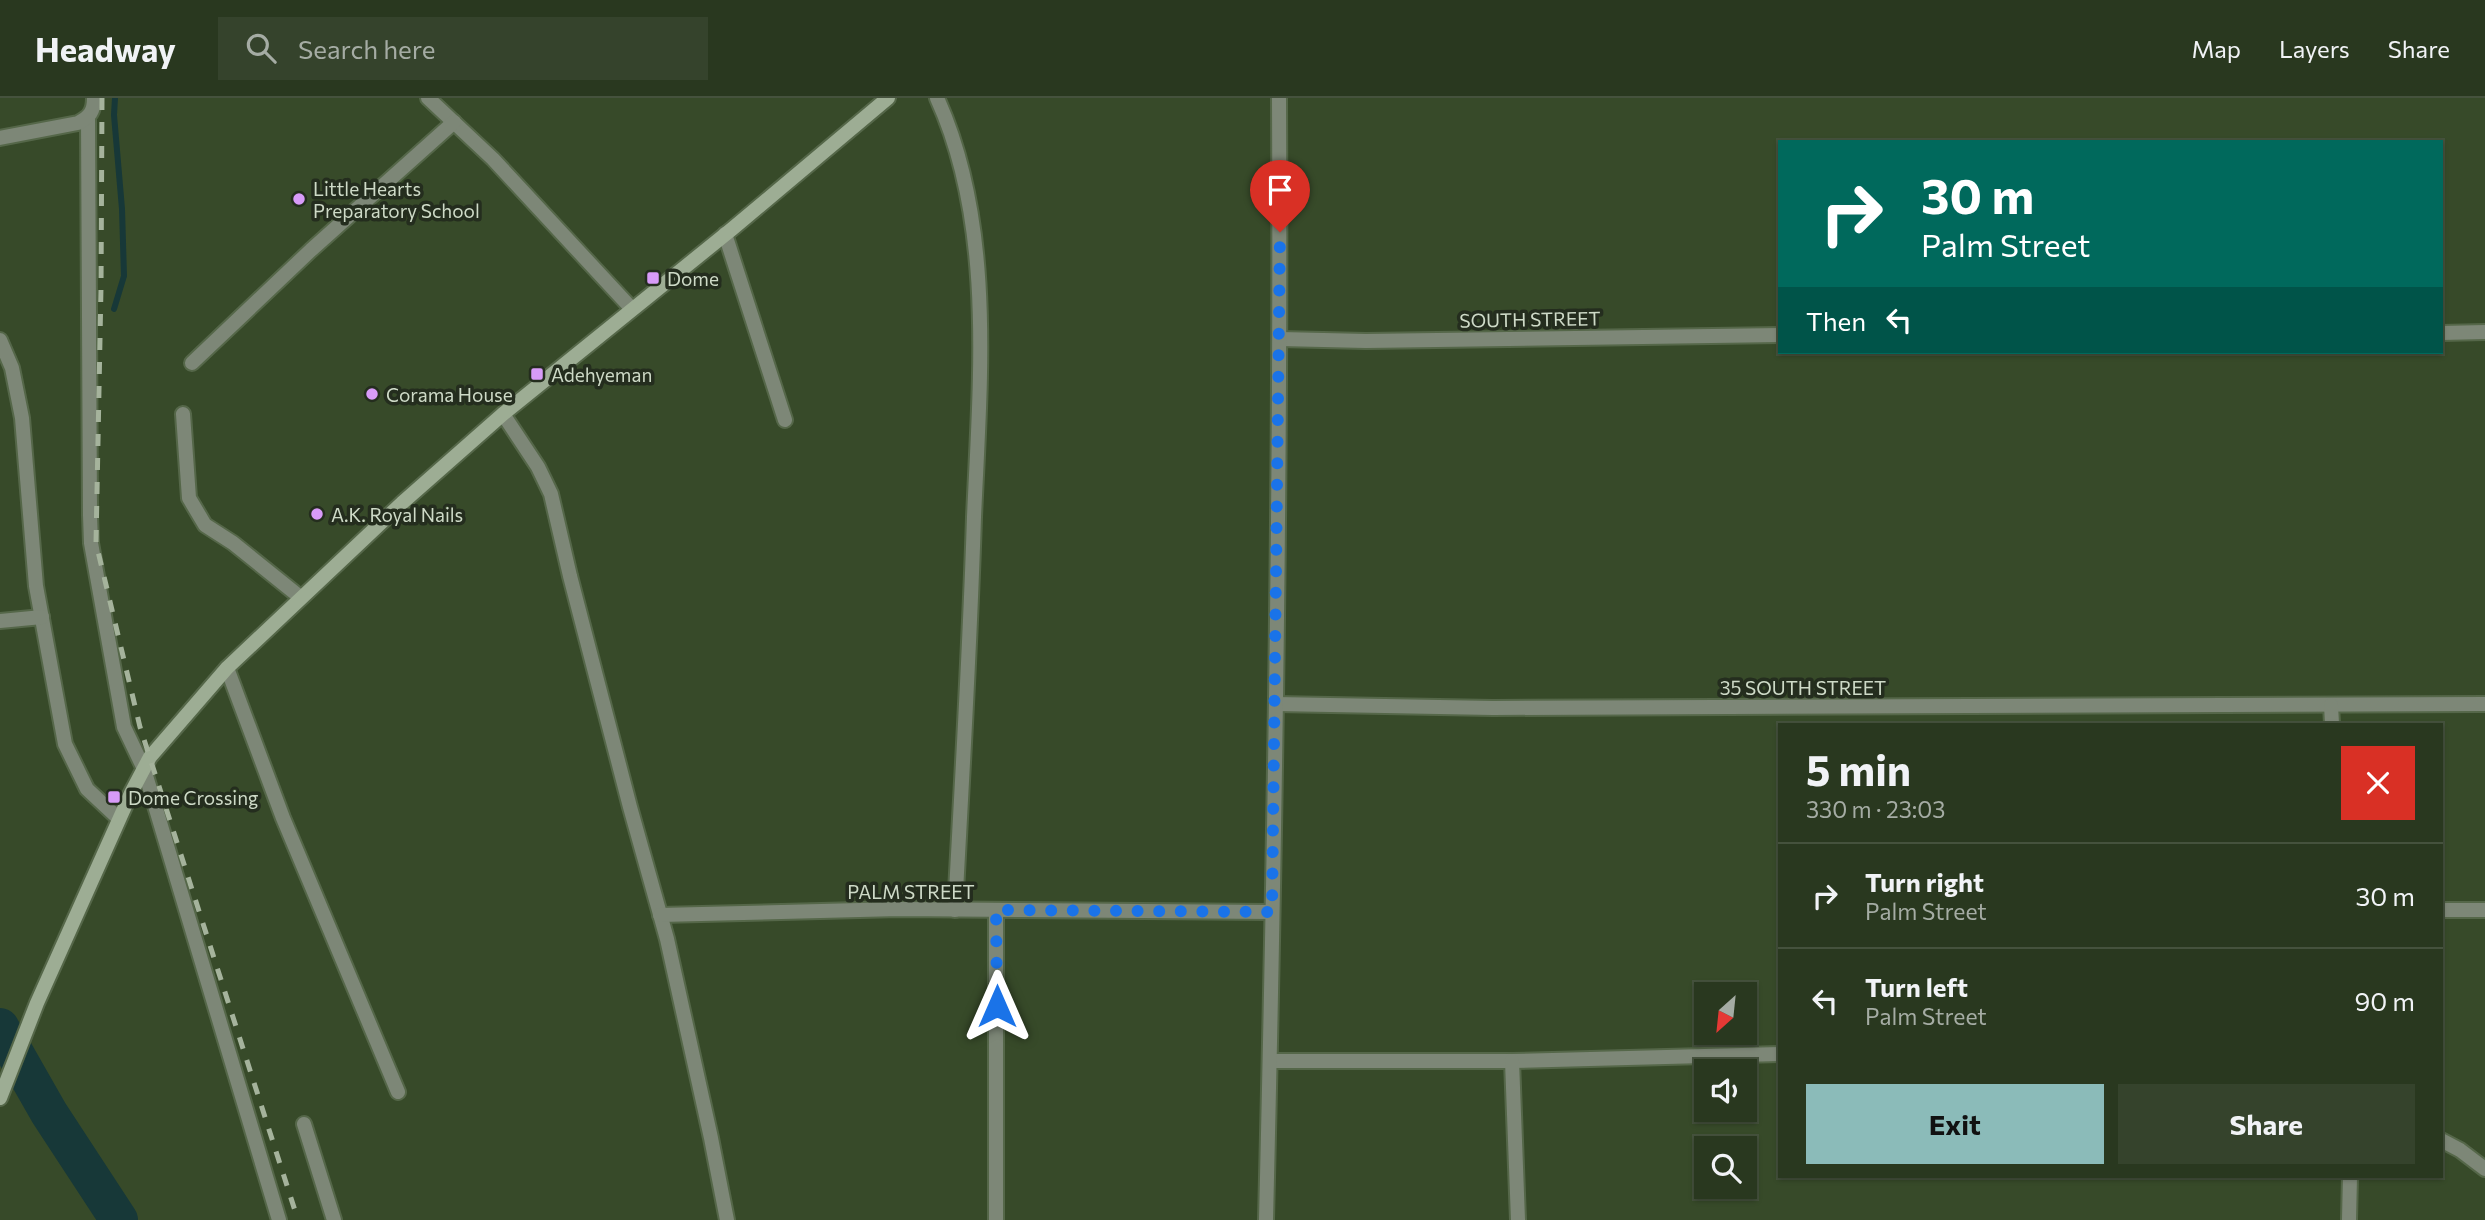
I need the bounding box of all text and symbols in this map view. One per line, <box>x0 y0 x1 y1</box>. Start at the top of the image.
search box <box>218 17 708 80</box>
text: Headway <box>35 28 176 69</box>
icon: search <box>242 29 280 67</box>
text: Search here <box>298 33 436 64</box>
text: Map <box>2192 34 2241 63</box>
text: Layers <box>2279 34 2350 63</box>
text: Share <box>2388 34 2450 63</box>
pin <box>1250 160 1310 232</box>
text: 30 m <box>1921 164 2034 224</box>
icon: right <box>1806 168 1897 259</box>
icon: arrive <box>1261 171 1299 209</box>
place label: Little Hearts Preparatory School <box>313 177 480 222</box>
marker: Little Hearts Preparatory School <box>291 191 307 207</box>
text: Palm Street <box>1921 224 2090 264</box>
place label: Dome <box>667 267 719 290</box>
marker: Dome <box>645 270 661 286</box>
icon: left <box>1880 301 1918 339</box>
text: Then <box>1806 305 1866 336</box>
street label: SOUTH STREET <box>1459 306 1601 332</box>
place label: Adehyeman <box>551 363 652 386</box>
marker: Adehyeman <box>529 366 545 382</box>
place label: Corama House <box>386 383 513 406</box>
marker: Corama House <box>364 386 380 402</box>
place label: A.K. Royal Nails <box>331 503 463 526</box>
marker: A.K. Royal Nails <box>309 506 325 522</box>
street label: 35 SOUTH STREET <box>1720 676 1886 699</box>
text: 5 min <box>1806 743 1911 795</box>
button: close <box>2341 746 2415 820</box>
place label: Dome Crossing <box>128 786 258 809</box>
marker: Dome Crossing <box>106 789 122 805</box>
text: 330 m · 23:03 <box>1806 795 1945 823</box>
text: Turn right <box>1865 866 1984 897</box>
icon: right <box>1806 877 1844 915</box>
street label: PALM STREET <box>847 880 975 903</box>
text: 30 m <box>2356 880 2415 911</box>
text: Palm Street <box>1865 897 1987 925</box>
position arrow <box>960 969 1034 1043</box>
text: Turn left <box>1865 971 1968 1002</box>
north arrow <box>1694 982 1757 1045</box>
map controls <box>1694 982 1757 1199</box>
icon: left <box>1806 982 1844 1020</box>
text: 90 m <box>2355 985 2415 1016</box>
text: Palm Street <box>1865 1002 1987 1030</box>
button: sound <box>1694 1059 1757 1122</box>
button: Exit <box>1806 1084 2104 1164</box>
button: Share <box>2118 1084 2415 1164</box>
button: search <box>1694 1136 1757 1199</box>

